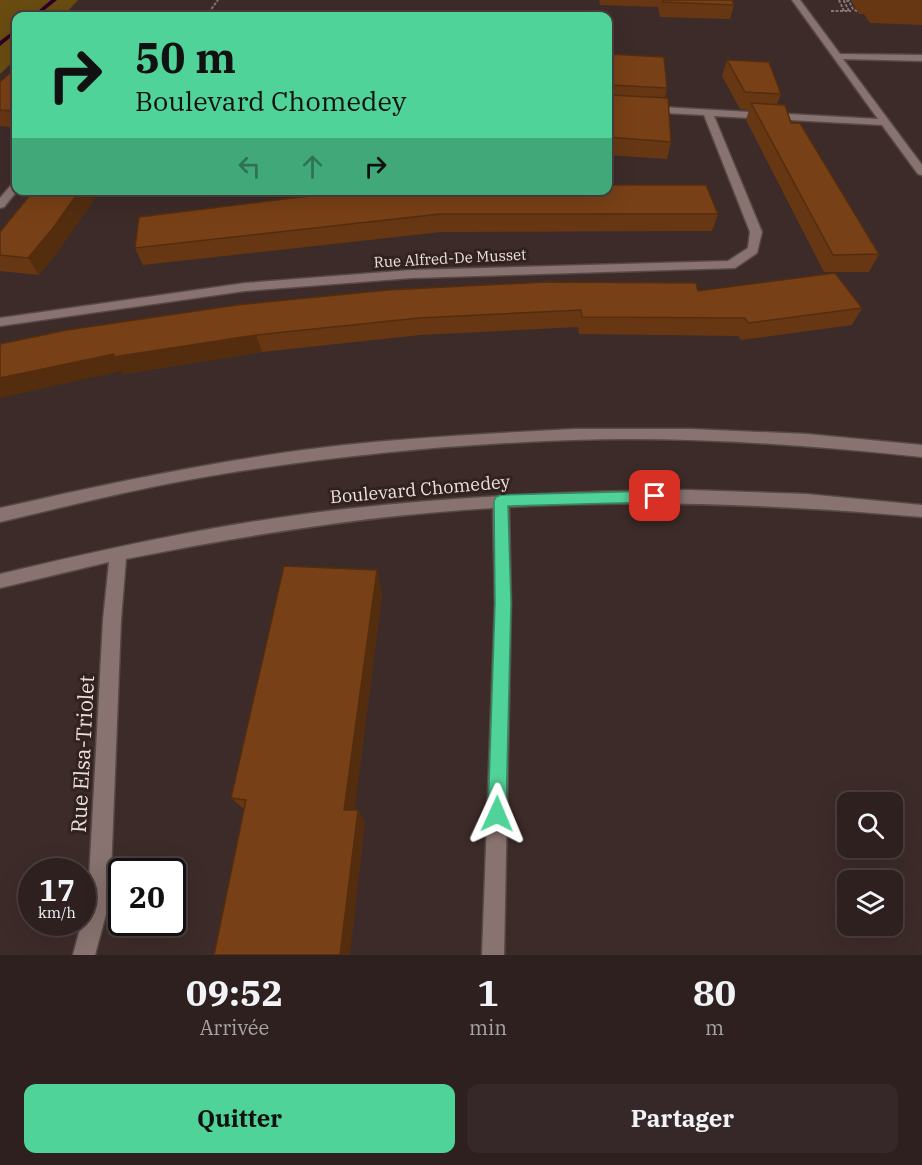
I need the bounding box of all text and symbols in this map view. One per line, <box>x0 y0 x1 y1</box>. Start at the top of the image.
text: 50 m <box>135 30 236 85</box>
icon: right <box>36 36 114 114</box>
text: Boulevard Chomedey <box>135 83 406 118</box>
icon: left <box>233 150 266 183</box>
icon: ahead <box>296 150 329 183</box>
icon: right <box>359 150 392 183</box>
street label: Rue Alfred-De Musset <box>373 245 527 271</box>
street label: Boulevard Chomedey <box>329 470 511 508</box>
pin <box>629 470 680 521</box>
icon: arrive <box>638 479 671 512</box>
street label: Rue Elsa-Triolet <box>64 674 100 834</box>
position arrow <box>465 782 529 846</box>
map controls <box>837 792 903 936</box>
button: search <box>837 792 903 858</box>
speed limit sign: 20 <box>108 858 186 936</box>
text: 17 <box>39 870 75 909</box>
button: layers <box>837 870 903 936</box>
text: km/h <box>38 903 76 922</box>
text: 09:52 <box>186 969 283 1016</box>
text: 1 <box>477 969 499 1016</box>
text: 80 <box>693 969 736 1016</box>
text: Arrivée <box>200 1014 269 1041</box>
text: min <box>469 1014 507 1041</box>
text: m <box>705 1014 724 1041</box>
button: Quitter <box>24 1084 455 1153</box>
button: Partager <box>467 1084 898 1153</box>

